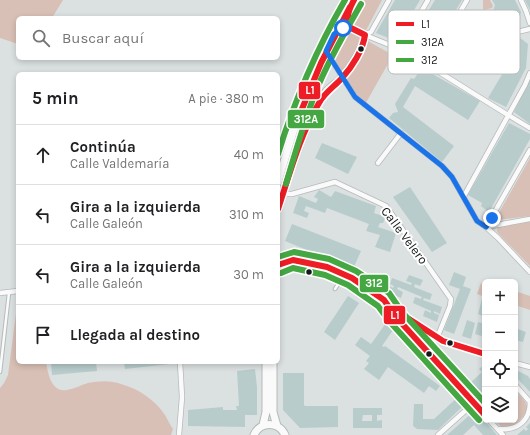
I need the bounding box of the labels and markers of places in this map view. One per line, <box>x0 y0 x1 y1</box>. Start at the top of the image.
unlabelled marker <box>356 44 366 54</box>
unlabelled marker <box>304 267 314 277</box>
unlabelled marker <box>445 338 455 348</box>
unlabelled marker <box>424 349 434 359</box>

